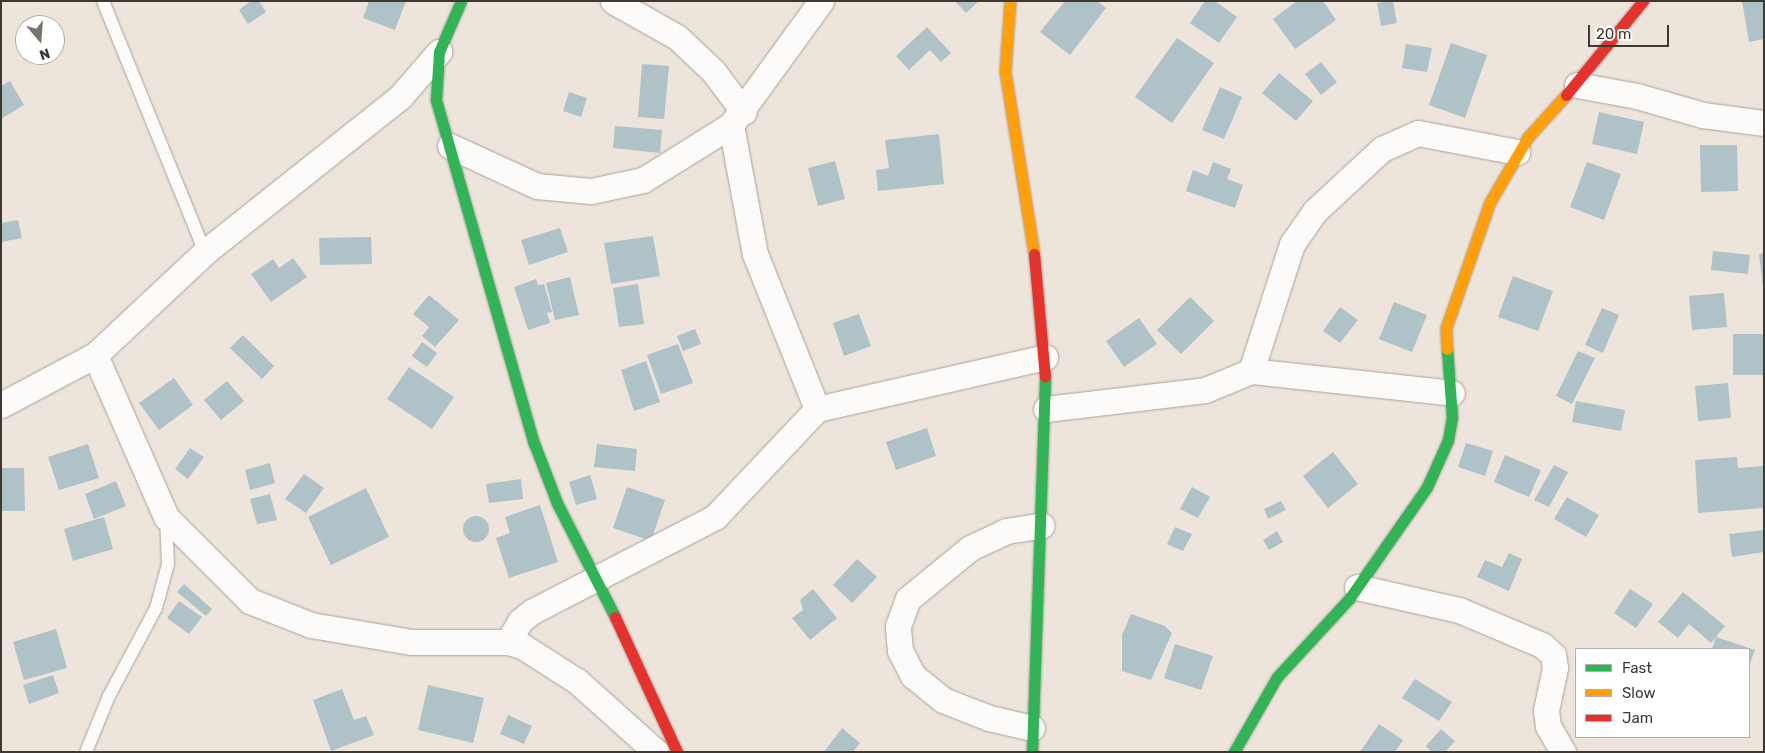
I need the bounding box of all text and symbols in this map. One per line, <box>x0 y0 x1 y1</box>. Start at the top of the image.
north arrow <box>15 15 65 65</box>
scale bar <box>1590 15 1671 47</box>
text: 20 m <box>1596 25 1631 43</box>
text: N <box>37 44 52 63</box>
legend <box>1575 648 1750 738</box>
text: Fast <box>1622 659 1652 677</box>
text: Slow <box>1622 684 1655 702</box>
text: Jam <box>1622 709 1653 727</box>

